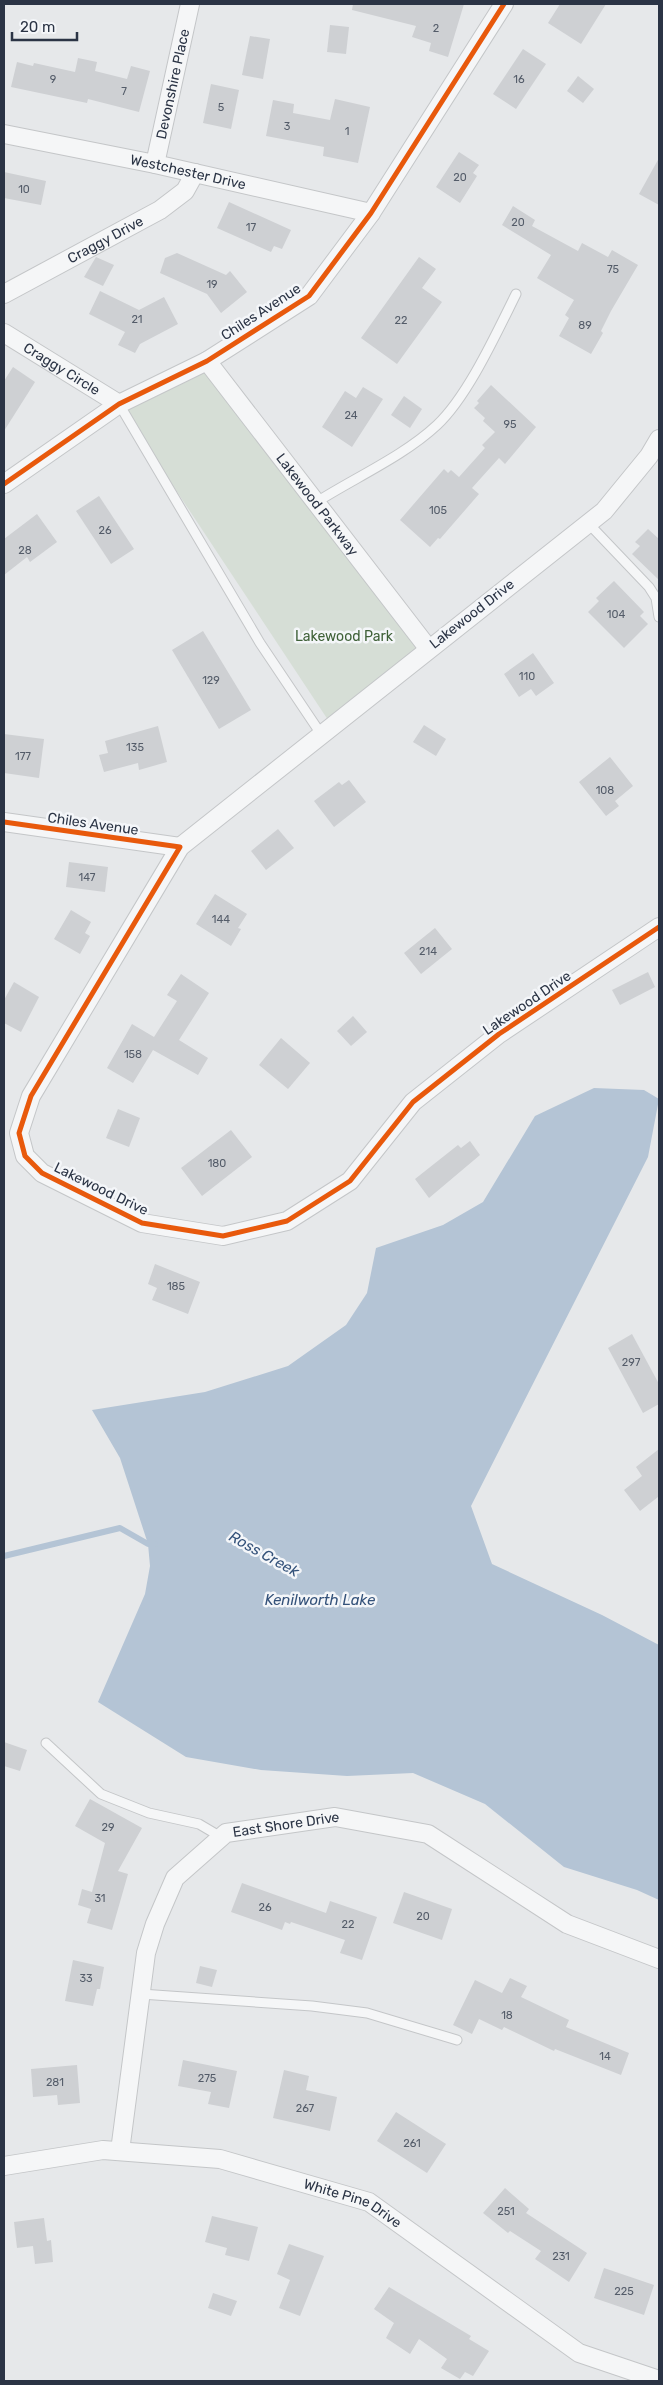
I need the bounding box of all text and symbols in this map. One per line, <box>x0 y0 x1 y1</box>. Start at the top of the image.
scale bar <box>12 10 78 42</box>
text: 20 m <box>20 18 55 36</box>
house number: 2 <box>433 22 439 35</box>
street label: Devonshire Place <box>152 27 193 141</box>
house number: 9 <box>50 73 56 86</box>
house number: 16 <box>513 73 525 86</box>
house number: 7 <box>121 85 127 98</box>
house number: 5 <box>218 101 225 114</box>
house number: 3 <box>284 120 291 133</box>
house number: 1 <box>345 125 349 138</box>
street label: Westchester Drive <box>129 151 248 193</box>
house number: 20 <box>453 171 467 184</box>
house number: 10 <box>18 183 30 196</box>
street label: Craggy Drive <box>64 212 146 267</box>
house number: 20 <box>511 216 525 229</box>
house number: 17 <box>246 221 257 234</box>
house number: 75 <box>607 263 620 276</box>
house number: 19 <box>206 278 218 291</box>
street label: Chiles Avenue <box>218 280 304 344</box>
house number: 21 <box>131 313 143 326</box>
house number: 22 <box>395 314 407 327</box>
house number: 89 <box>578 319 592 332</box>
street label: Craggy Circle <box>21 339 103 399</box>
house number: 24 <box>344 409 358 422</box>
house number: 95 <box>503 418 517 431</box>
street label: Lakewood Parkway <box>273 450 362 559</box>
house number: 105 <box>429 504 448 517</box>
house number: 26 <box>98 524 112 537</box>
house number: 28 <box>18 544 32 557</box>
street label: Lakewood Drive <box>426 576 518 652</box>
house number: 104 <box>607 608 625 621</box>
park label: Lakewood Park <box>295 628 394 645</box>
house number: 110 <box>519 670 535 683</box>
house number: 129 <box>202 674 220 687</box>
house number: 135 <box>126 741 144 754</box>
house number: 177 <box>15 750 31 763</box>
house number: 108 <box>596 784 614 797</box>
street label: Chiles Avenue <box>46 809 140 839</box>
house number: 147 <box>79 871 96 884</box>
house number: 144 <box>212 913 230 926</box>
house number: 214 <box>419 945 437 958</box>
street label: Lakewood Drive <box>480 967 574 1039</box>
house number: 158 <box>124 1048 142 1061</box>
house number: 180 <box>208 1157 226 1170</box>
street label: Lakewood Drive <box>51 1159 151 1219</box>
house number: 185 <box>167 1280 186 1293</box>
house number: 297 <box>622 1356 641 1369</box>
water label: Ross Creek <box>226 1527 302 1581</box>
water label: Kenilworth Lake <box>265 1591 376 1609</box>
street label: East Shore Drive <box>232 1808 341 1840</box>
house number: 29 <box>102 1821 114 1834</box>
house number: 31 <box>94 1892 106 1905</box>
house number: 26 <box>258 1901 272 1914</box>
house number: 20 <box>416 1910 430 1923</box>
house number: 22 <box>342 1918 354 1931</box>
house number: 33 <box>79 1972 93 1985</box>
house number: 18 <box>501 2009 513 2022</box>
house number: 14 <box>599 2050 611 2063</box>
house number: 275 <box>198 2072 217 2085</box>
house number: 281 <box>46 2076 64 2089</box>
house number: 267 <box>296 2102 315 2115</box>
house number: 261 <box>403 2137 421 2150</box>
street label: White Pine Drive <box>302 2175 405 2231</box>
house number: 251 <box>497 2205 515 2218</box>
house number: 231 <box>552 2250 570 2263</box>
house number: 225 <box>614 2285 634 2298</box>

